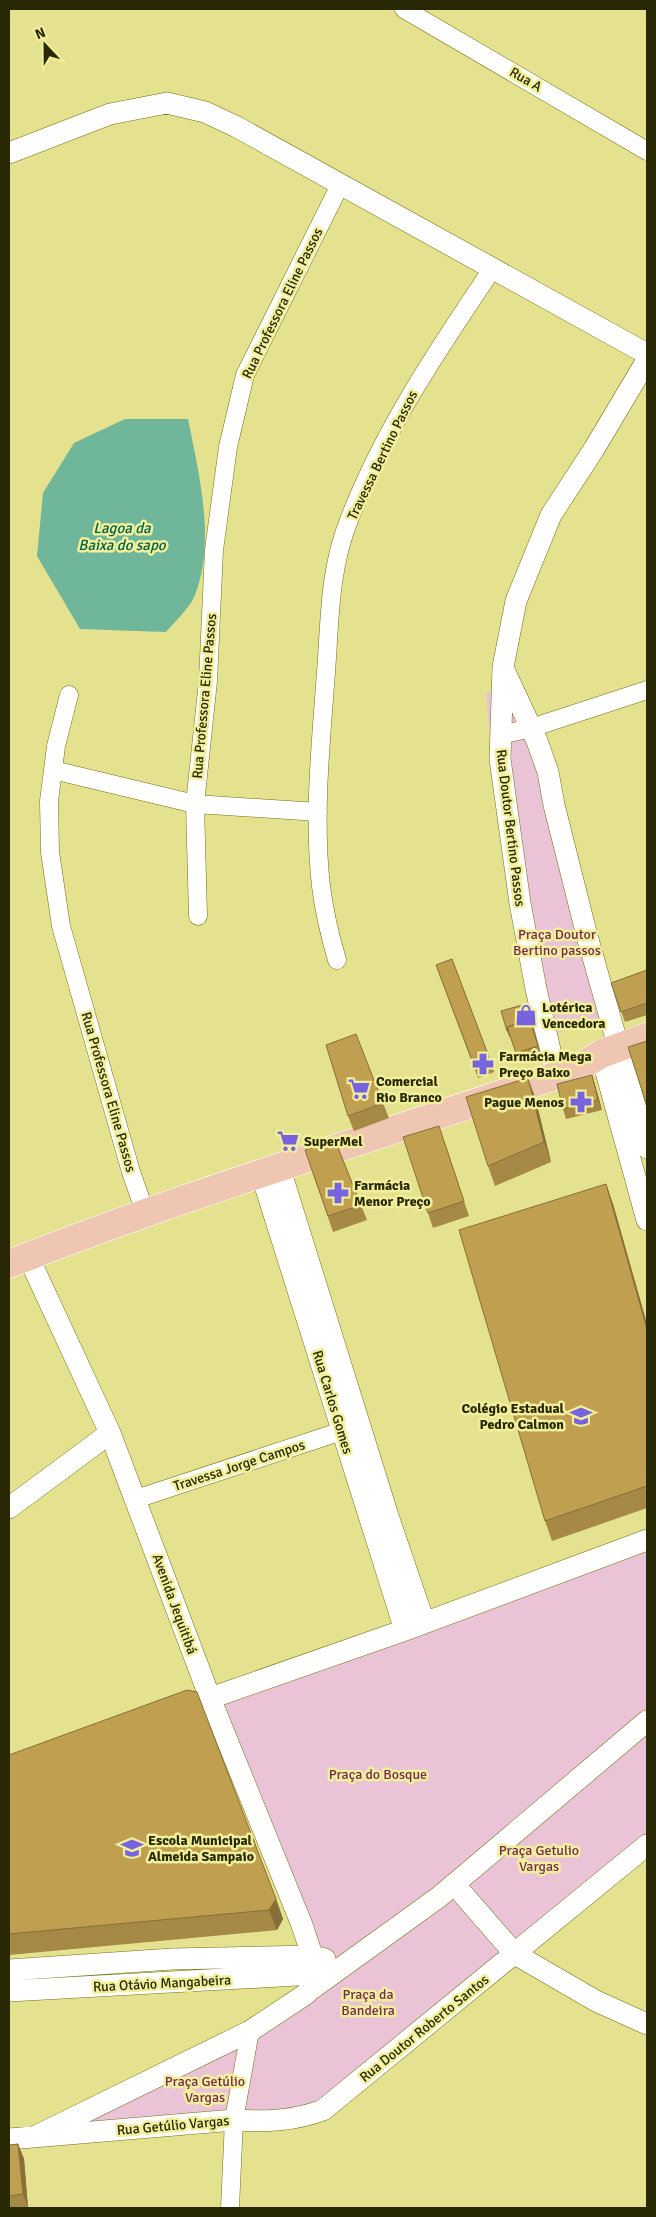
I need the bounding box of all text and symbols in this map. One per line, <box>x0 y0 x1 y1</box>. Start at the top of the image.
north arrow <box>20 20 70 70</box>
text: N <box>33 24 48 43</box>
street label: Rua A <box>507 63 545 96</box>
street label: Rua Professora Eline Passos <box>238 225 326 382</box>
street label: Travessa Bertino Passos <box>344 388 421 523</box>
water label: Lagoa da Baixa do sapo <box>78 519 167 554</box>
street label: Rua Professora Eline Passos <box>189 613 220 779</box>
street label: Rua Doutor Bertino Passos <box>492 748 529 908</box>
park label: Praça Doutor Bertino passos <box>513 926 601 959</box>
place label: Lotérica Vencedora <box>542 999 605 1032</box>
shop icon: Lotérica Vencedora <box>513 1002 539 1028</box>
street label: Rua Professora Eline Passos <box>77 1010 140 1174</box>
place label: Farmácia Mega Preço Baixo <box>499 1048 592 1081</box>
pharmacy icon: Farmácia Mega Preço Baixo <box>470 1051 496 1077</box>
place label: Comercial Rio Branco <box>376 1073 442 1106</box>
supermarket icon: Comercial Rio Branco <box>346 1076 372 1102</box>
pharmacy icon: Pague Menos <box>568 1089 594 1115</box>
place label: Pague Menos <box>484 1094 564 1111</box>
supermarket icon: SuperMel <box>275 1128 301 1154</box>
place label: SuperMel <box>304 1133 363 1150</box>
place label: Farmácia Menor Preço <box>354 1177 430 1210</box>
pharmacy icon: Farmácia Menor Preço <box>325 1180 351 1206</box>
street label: Rua Carlos Gomes <box>309 1348 356 1456</box>
place label: Colégio Estadual Pedro Calmon <box>462 1400 565 1433</box>
school or university icon: Colégio Estadual Pedro Calmon <box>568 1403 594 1429</box>
street label: Travessa Jorge Campos <box>171 1436 307 1495</box>
street label: Avenida Jequitibá <box>148 1552 201 1657</box>
park label: Praça do Bosque <box>329 1766 427 1783</box>
place label: Escola Municipal Almeida Sampaio <box>148 1832 254 1865</box>
school or university icon: Escola Municipal Almeida Sampaio <box>119 1835 145 1861</box>
park label: Praça Getulio Vargas <box>499 1842 579 1875</box>
street label: Rua Otávio Mangabeira <box>93 1971 231 1996</box>
street label: Rua Doutor Roberto Santos <box>356 1971 492 2086</box>
park label: Praça da Bandeira <box>341 1986 395 2019</box>
park label: Praça Getúlio Vargas <box>165 2073 245 2106</box>
street label: Rua Getúlio Vargas <box>116 2112 230 2139</box>

